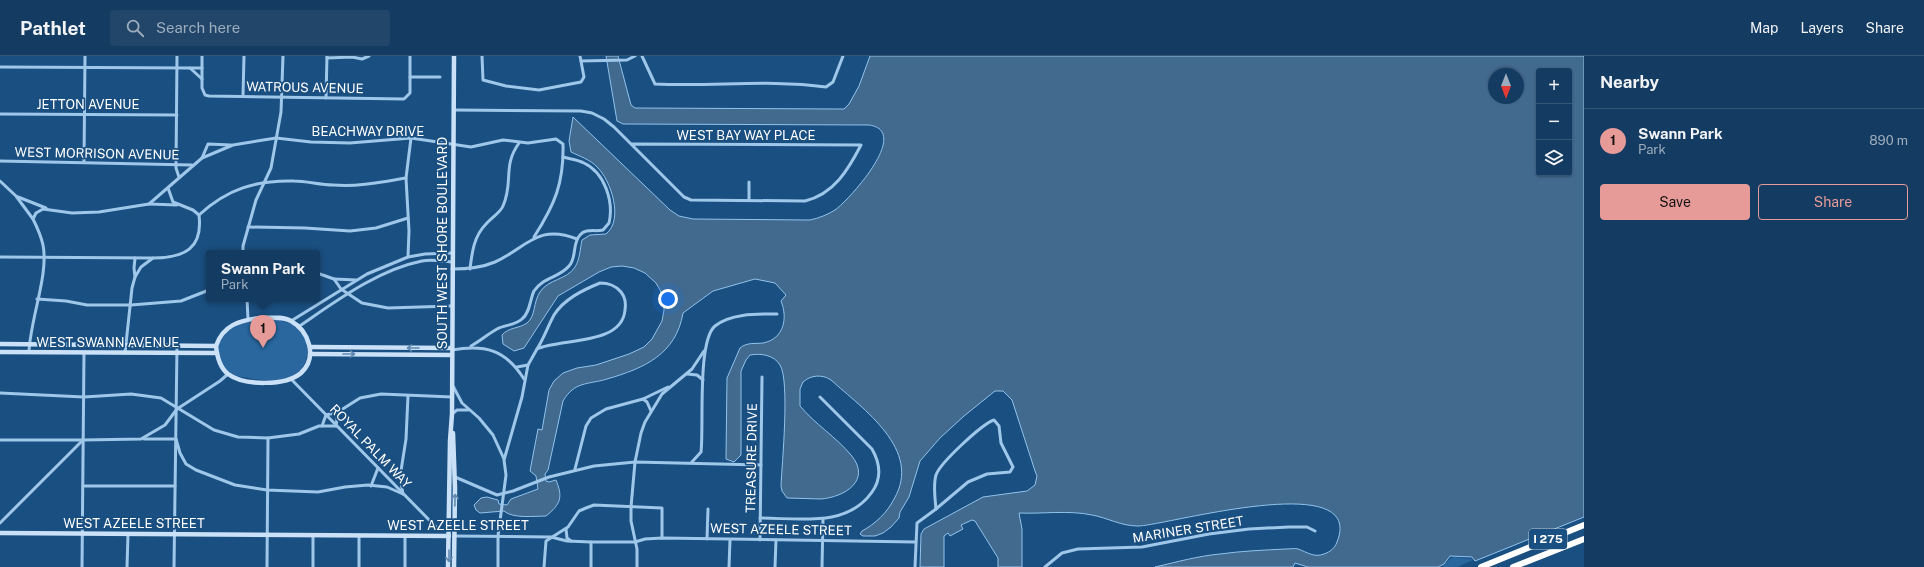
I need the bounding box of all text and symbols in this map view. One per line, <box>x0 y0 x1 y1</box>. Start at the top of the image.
search box <box>110 10 390 46</box>
text: Pathlet <box>20 17 86 39</box>
icon: search <box>124 17 146 39</box>
text: Search here <box>156 19 240 36</box>
text: Map <box>1750 20 1778 36</box>
text: Layers <box>1800 20 1844 36</box>
text: Share <box>1866 20 1904 36</box>
north arrow <box>1488 68 1524 104</box>
map controls <box>1536 68 1572 176</box>
button: + <box>1536 68 1572 104</box>
text: Nearby <box>1600 72 1659 92</box>
street label: WATROUS AVENUE <box>246 79 364 96</box>
street label: JETTON AVENUE <box>36 97 140 112</box>
button: − <box>1536 104 1572 140</box>
street label: BEACHWAY DRIVE <box>312 124 424 139</box>
text: Swann Park <box>1638 125 1723 142</box>
street label: WEST BAY WAY PLACE <box>676 128 816 143</box>
text: 1 <box>1610 133 1616 148</box>
text: 890 m <box>1869 133 1908 148</box>
street label: SOUTH WEST SHORE BOULEVARD <box>435 137 450 349</box>
button: layers <box>1536 140 1572 176</box>
text: Park <box>1638 142 1666 157</box>
street label: WEST MORRISON AVENUE <box>14 145 180 162</box>
button: Save <box>1600 184 1750 220</box>
button: Share <box>1758 184 1908 220</box>
popup <box>206 250 320 302</box>
text: Swann Park <box>221 260 305 277</box>
text: Park <box>221 277 248 292</box>
your location <box>658 289 678 309</box>
pin: 1 <box>250 315 276 348</box>
street label: WEST SWANN AVENUE <box>37 335 179 350</box>
one-way arrow <box>407 344 420 352</box>
one-way arrow <box>342 350 355 358</box>
street label: ROYAL PALM WAY <box>327 401 414 491</box>
street label: TREASURE DRIVE <box>743 403 760 513</box>
one-way arrow <box>451 494 459 507</box>
street label: MARINER STREET <box>1131 513 1245 546</box>
street label: WEST AZEELE STREET <box>63 516 205 531</box>
street label: WEST AZEELE STREET <box>387 518 529 533</box>
street label: WEST AZEELE STREET <box>710 521 852 538</box>
road number: I 275 <box>1529 529 1567 549</box>
one-way arrow <box>445 549 452 562</box>

